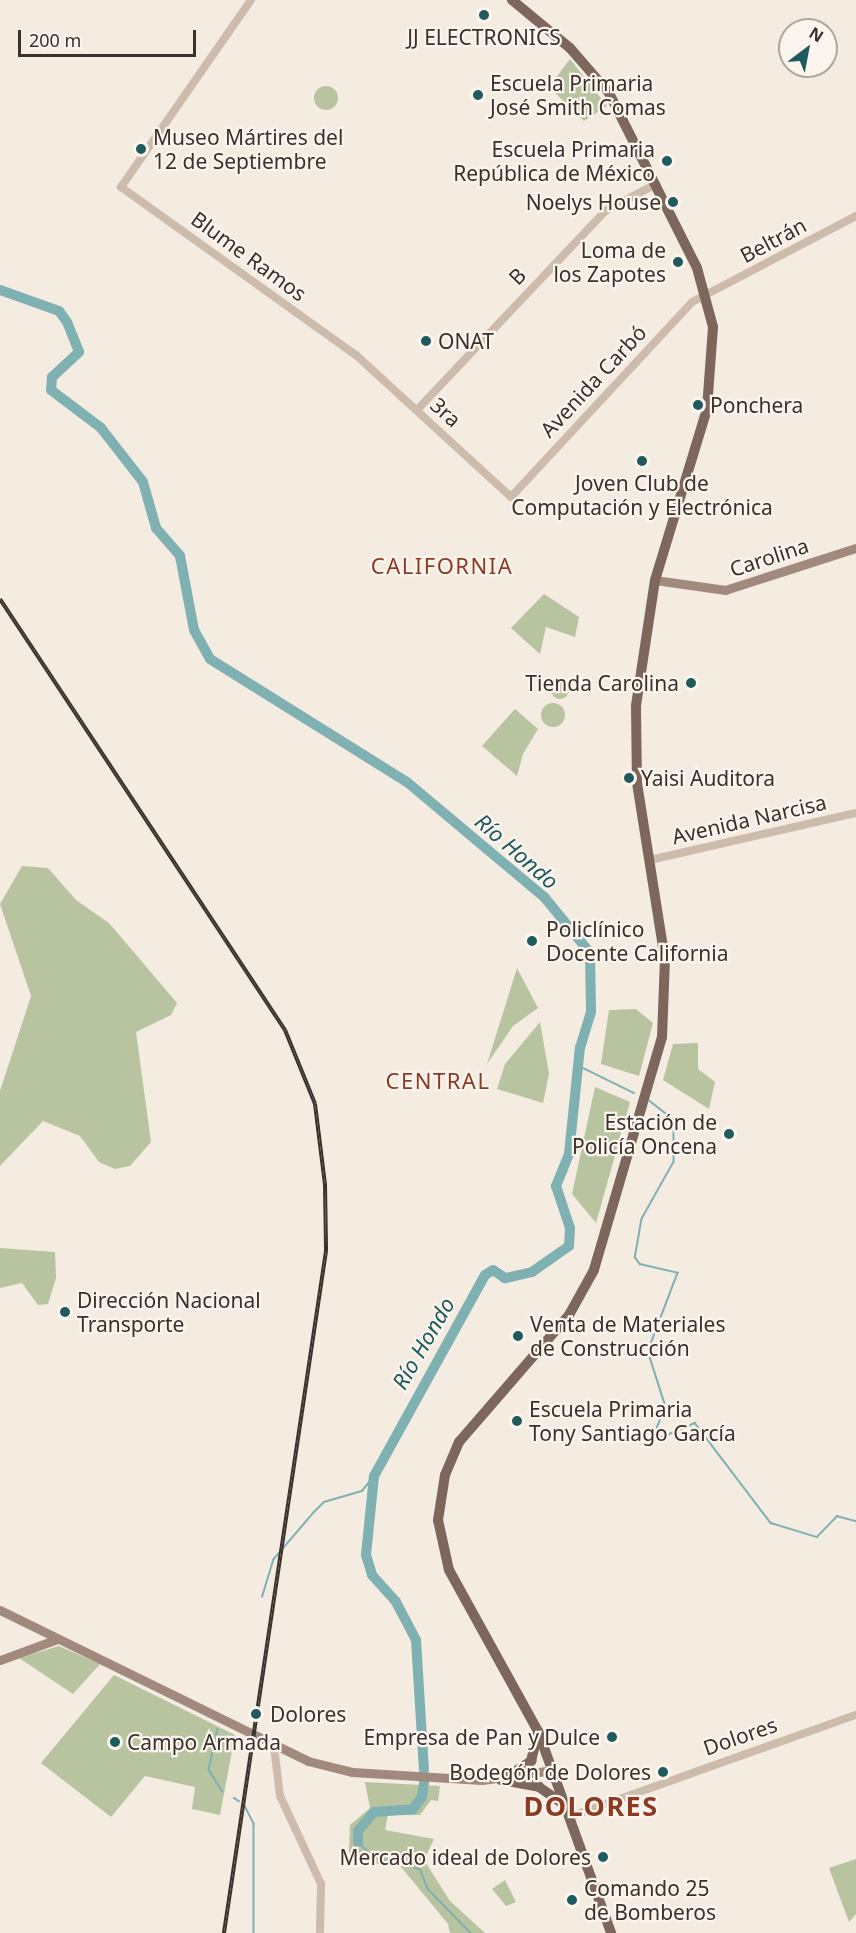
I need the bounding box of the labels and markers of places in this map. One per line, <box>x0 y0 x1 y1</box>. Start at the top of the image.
marker: JJ ELECTRONICS <box>477 8 491 22</box>
place label: JJ ELECTRONICS <box>407 24 561 50</box>
place label: Escuela Primaria José Smith Comas <box>490 70 666 120</box>
marker: Escuela Primaria José Smith Comas <box>471 88 485 102</box>
place label: Museo Mártires del 12 de Septiembre <box>153 124 343 174</box>
place label: Escuela Primaria República de México <box>453 136 655 186</box>
marker: Museo Mártires del 12 de Septiembre <box>134 142 148 156</box>
marker: Escuela Primaria República de México <box>660 154 674 168</box>
place label: Noelys House <box>526 189 661 215</box>
marker: Noelys House <box>666 195 680 209</box>
place label: Loma de los Zapotes <box>553 237 666 287</box>
marker: Loma de los Zapotes <box>671 255 685 269</box>
place label: ONAT <box>438 328 494 354</box>
marker: ONAT <box>419 334 433 348</box>
place label: Ponchera <box>710 392 803 418</box>
marker: Ponchera <box>691 398 705 412</box>
marker: Joven Club de Computación y Electrónica <box>635 454 649 468</box>
place label: Joven Club de Computación y Electrónica <box>511 470 773 520</box>
place label: Tienda Carolina <box>525 670 679 696</box>
marker: Tienda Carolina <box>684 676 698 690</box>
place label: Yaisi Auditora <box>641 765 775 791</box>
marker: Yaisi Auditora <box>622 771 636 785</box>
place label: Policlínico Docente California <box>546 916 728 966</box>
marker: Policlínico Docente California <box>523 932 541 950</box>
place label: Estación de Policía Oncena <box>572 1109 717 1159</box>
marker: Estación de Policía Oncena <box>722 1127 736 1141</box>
place label: Dirección Nacional Transporte <box>77 1287 261 1337</box>
marker: Dirección Nacional Transporte <box>58 1305 72 1319</box>
place label: Venta de Materiales de Construcción <box>530 1311 725 1361</box>
marker: Venta de Materiales de Construcción <box>511 1329 525 1343</box>
place label: Escuela Primaria Tony Santiago García <box>529 1396 736 1446</box>
marker: Escuela Primaria Tony Santiago García <box>510 1414 524 1428</box>
place label: Dolores <box>270 1701 346 1727</box>
marker: Dolores <box>247 1705 265 1723</box>
place label: Empresa de Pan y Dulce <box>363 1724 600 1750</box>
place label: Campo Armada <box>127 1729 281 1755</box>
marker: Empresa de Pan y Dulce <box>605 1730 619 1744</box>
marker: Campo Armada <box>108 1735 122 1749</box>
place label: Bodegón de Dolores <box>449 1759 651 1785</box>
marker: Bodegón de Dolores <box>656 1765 670 1779</box>
place label: Mercado ideal de Dolores <box>340 1844 591 1870</box>
marker: Mercado ideal de Dolores <box>596 1850 610 1864</box>
place label: Comando 25 de Bomberos <box>584 1875 716 1925</box>
marker: Comando 25 de Bomberos <box>565 1893 579 1907</box>

